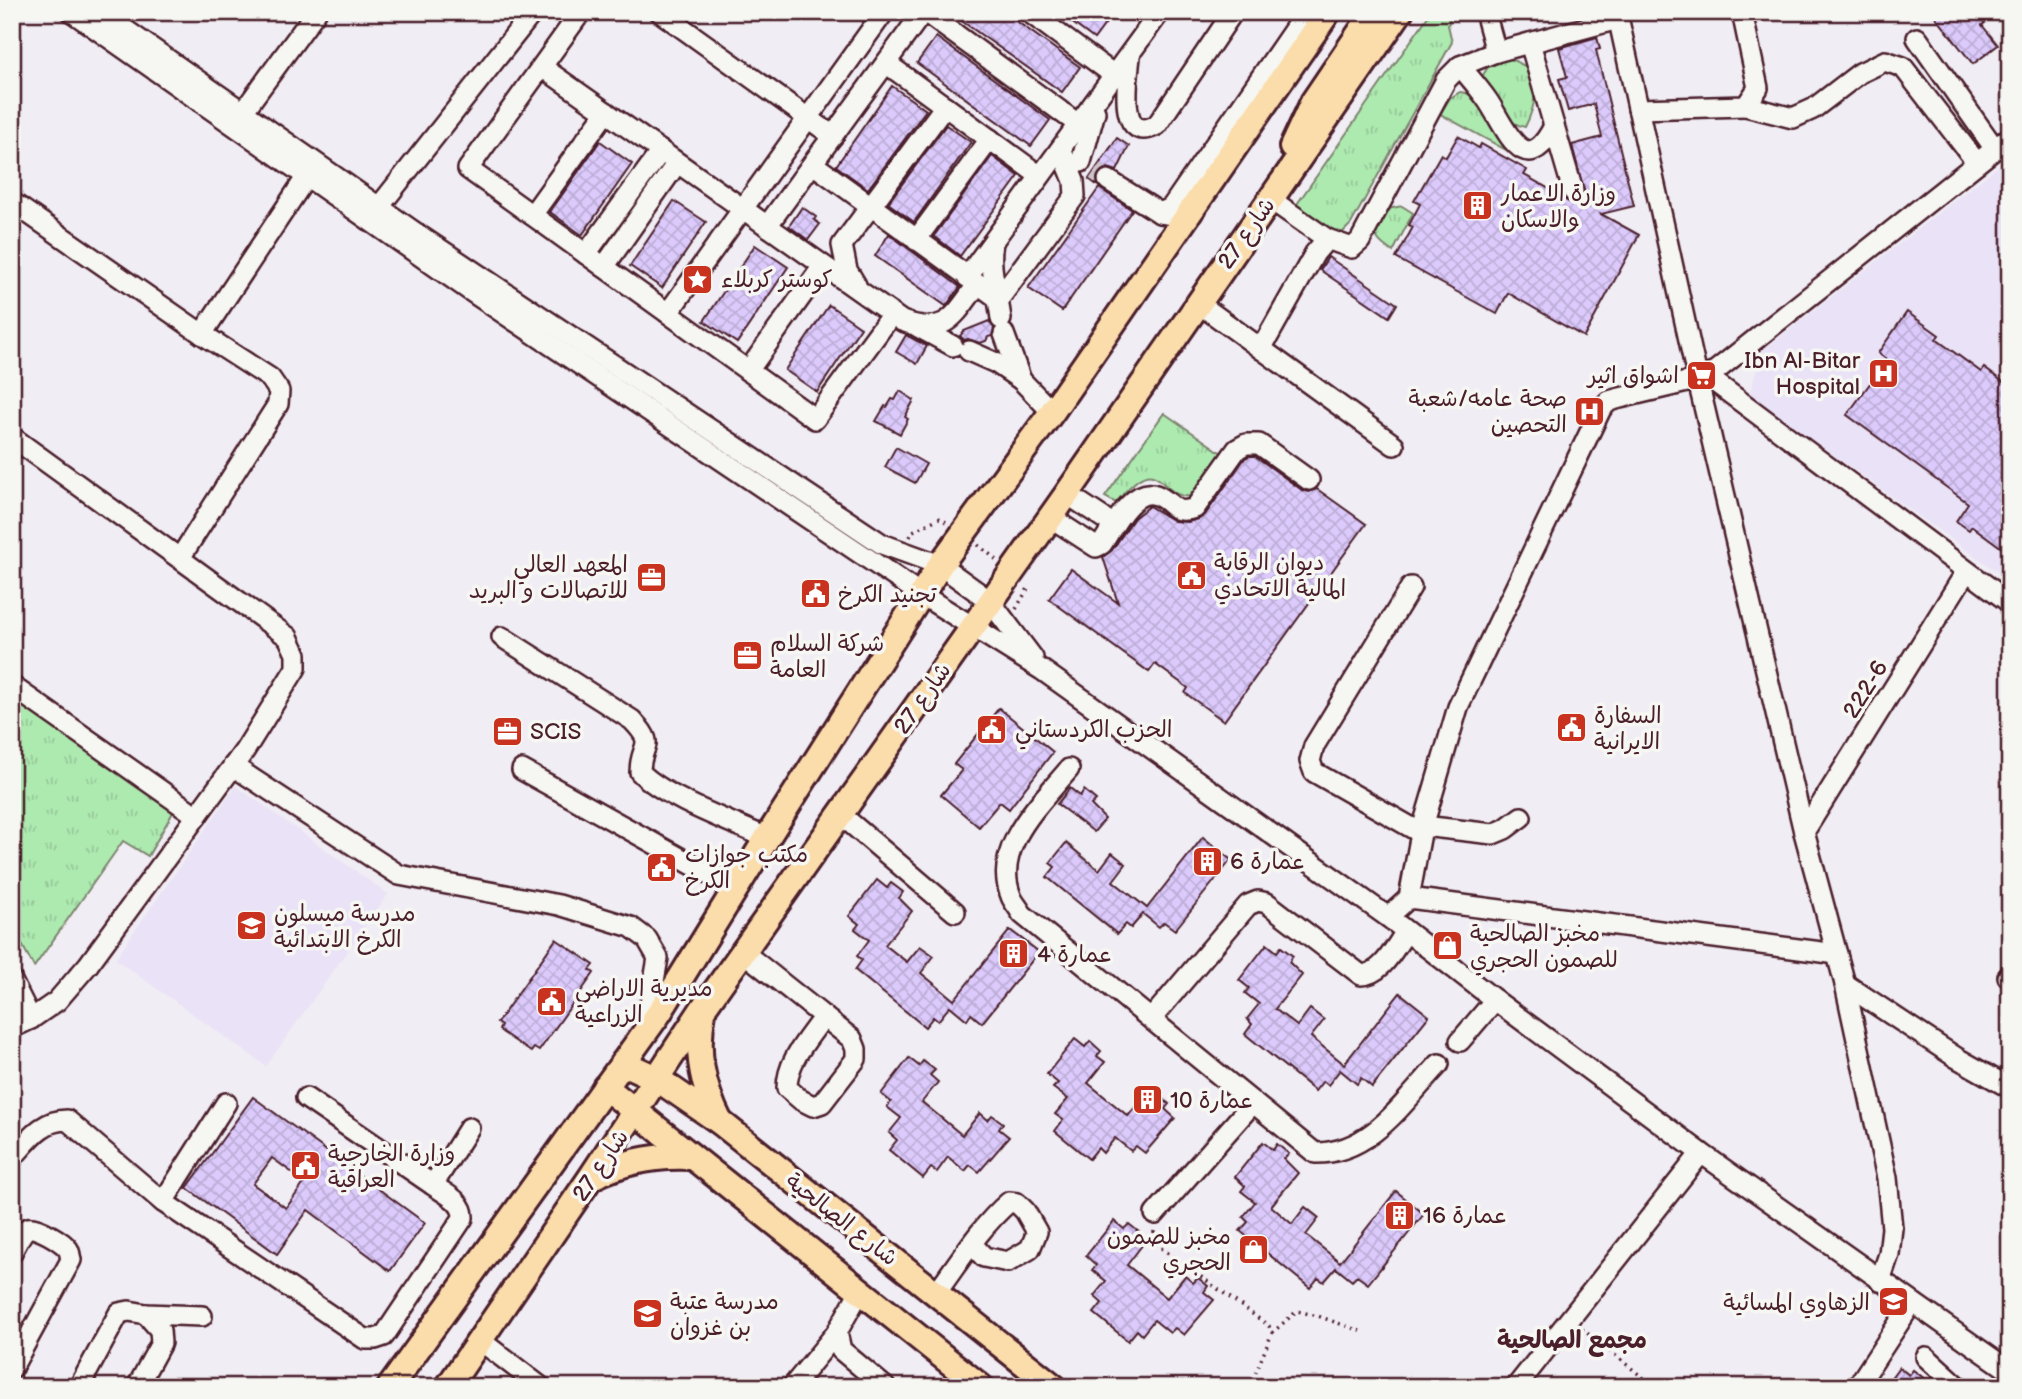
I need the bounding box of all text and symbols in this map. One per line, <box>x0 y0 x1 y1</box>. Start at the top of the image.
place label: وزارة الاعمار والاسكان <box>1500 180 1616 234</box>
building icon: وزارة الاعمار والاسكان <box>1461 189 1495 223</box>
street label: شارع 27 <box>1212 192 1282 275</box>
place icon: كوستر كربلاء <box>681 262 715 296</box>
place label: كوستر كربلاء <box>721 266 833 294</box>
place label: Ibn Al-Bitar Hospital <box>1744 347 1861 401</box>
hospital icon: Ibn Al-Bitar Hospital <box>1866 356 1900 390</box>
supermarket icon: اشواق اثير <box>1685 358 1719 392</box>
place label: اشواق اثير <box>1586 362 1679 390</box>
place label: صحة عامه/شعبة التحصين <box>1409 385 1567 439</box>
hospital icon: صحة عامه/شعبة التحصين <box>1573 394 1607 428</box>
place label: ديوان الرقابة المالية الاتحادي <box>1214 549 1346 605</box>
place label: المعهد العالي للاتصالات و البريد <box>469 551 628 605</box>
public building icon: ديوان الرقابة المالية الاتحادي <box>1174 558 1208 592</box>
office icon: المعهد العالي للاتصالات و البريد <box>634 560 668 594</box>
public building icon: تجنيد الكرخ <box>798 577 832 611</box>
place label: تجنيد الكرخ <box>838 581 937 610</box>
place label: شركة السلام العامة <box>770 630 884 684</box>
office icon: شركة السلام العامة <box>730 639 764 673</box>
street label: 222-6 <box>1837 655 1894 724</box>
street label: شارع 27 <box>888 657 958 740</box>
place label: السفارة الايرانية <box>1594 702 1662 756</box>
public building icon: السفارة الايرانية <box>1554 711 1588 745</box>
public building icon: الحزب الكردستاني <box>975 712 1009 746</box>
office icon: SCIS <box>490 714 524 748</box>
place label: الحزب الكردستاني <box>1015 716 1173 750</box>
place label: SCIS <box>530 718 581 746</box>
place label: مكتب جوازات الكرخ <box>685 841 808 896</box>
building icon: عمارة 6 <box>1190 844 1224 878</box>
place label: عمارة 6 <box>1230 848 1306 876</box>
public building icon: مكتب جوازات الكرخ <box>645 850 679 884</box>
place label: مدرسة ميسلون الكرخ الابتدائية <box>274 900 415 955</box>
school or university icon: مدرسة ميسلون الكرخ الابتدائية <box>234 909 268 943</box>
place label: مخبز الصالحية للصمون الحجري <box>1470 920 1618 976</box>
shop icon: مخبز الصالحية للصمون الحجري <box>1430 929 1464 963</box>
building icon: عمارة 4 <box>997 937 1031 971</box>
place label: عمارة 4 <box>1037 941 1113 969</box>
place label: مديرية الاراضي الزراعية <box>575 975 713 1029</box>
public building icon: مديرية الاراضي الزراعية <box>535 984 569 1018</box>
building icon: عمارة 10 <box>1130 1083 1164 1117</box>
place label: عمارة 10 <box>1170 1087 1254 1115</box>
street label: شارع 27 <box>567 1124 636 1207</box>
place label: وزارة الخارجية العراقية <box>328 1140 455 1194</box>
public building icon: وزارة الخارجية العراقية <box>288 1149 322 1183</box>
street label: شارع الصالحية <box>779 1167 903 1273</box>
building icon: عمارة 16 <box>1383 1198 1417 1232</box>
place label: عمارة 16 <box>1423 1202 1508 1230</box>
place label: مخبز للصمون الحجري <box>1107 1223 1231 1279</box>
shop icon: مخبز للصمون الحجري <box>1237 1232 1271 1266</box>
school or university icon: الزهاوي المسائية <box>1876 1285 1910 1319</box>
place label: مدرسة عتبة بن غزوان <box>670 1288 779 1342</box>
place label: الزهاوي المسائية <box>1723 1289 1870 1319</box>
school or university icon: مدرسة عتبة بن غزوان <box>630 1297 664 1331</box>
district label: مجمع الصالحية <box>1497 1326 1647 1357</box>

